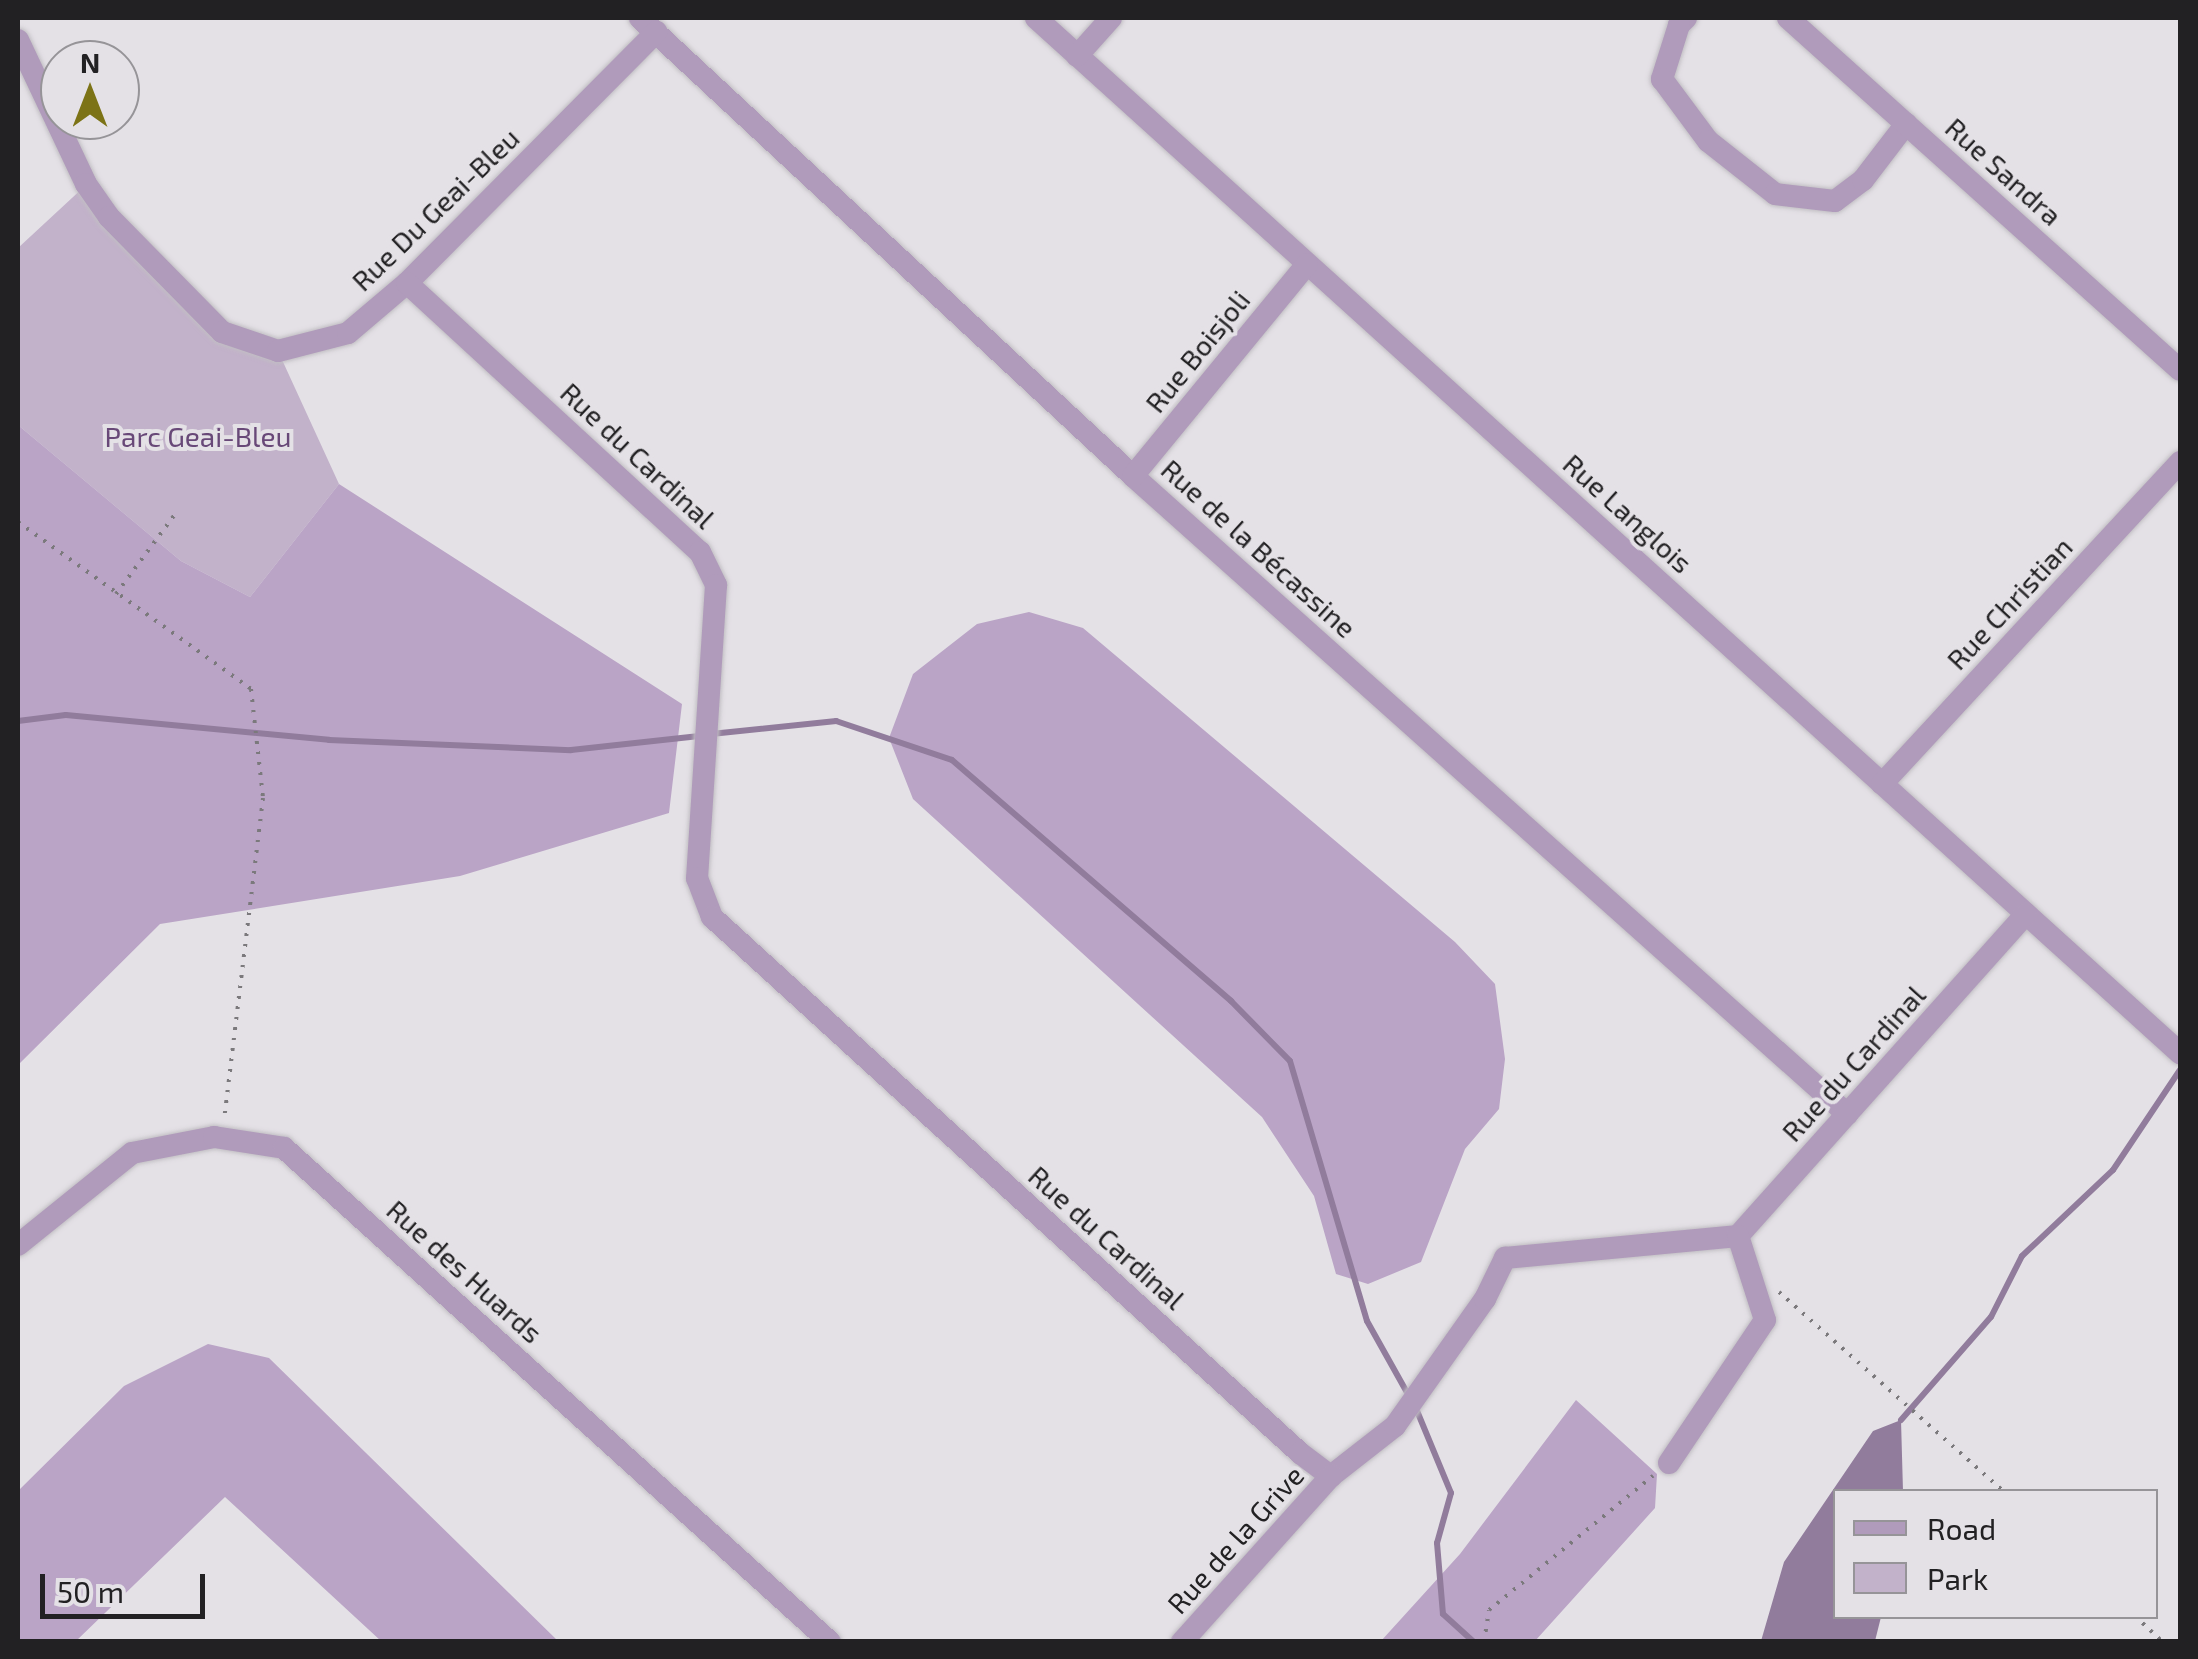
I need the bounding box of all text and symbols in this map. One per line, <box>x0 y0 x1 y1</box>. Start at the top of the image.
north arrow <box>40 40 140 140</box>
text: N <box>80 45 100 79</box>
street label: Rue Sandra <box>1939 110 2069 232</box>
street label: Rue Du Geai-Bleu <box>344 121 526 297</box>
street label: Rue Boisjoli <box>1138 283 1256 419</box>
street label: Rue du Cardinal <box>554 375 722 535</box>
park label: Parc Geai-Bleu <box>105 419 291 453</box>
street label: Rue Langlois <box>1557 446 1699 580</box>
street label: Rue de la Bécassine <box>1155 452 1363 644</box>
street label: Rue Christian <box>1939 530 2079 676</box>
street label: Rue du Cardinal <box>1774 978 1932 1148</box>
street label: Rue du Cardinal <box>1022 1158 1192 1316</box>
street label: Rue des Huards <box>380 1192 550 1350</box>
street label: Rue de la Grive <box>1160 1458 1310 1620</box>
legend <box>1833 1489 2158 1619</box>
text: Road <box>1927 1510 1996 1546</box>
scale bar <box>45 1554 210 1616</box>
text: Park <box>1927 1560 1988 1596</box>
text: 50 m <box>57 1573 124 1609</box>

